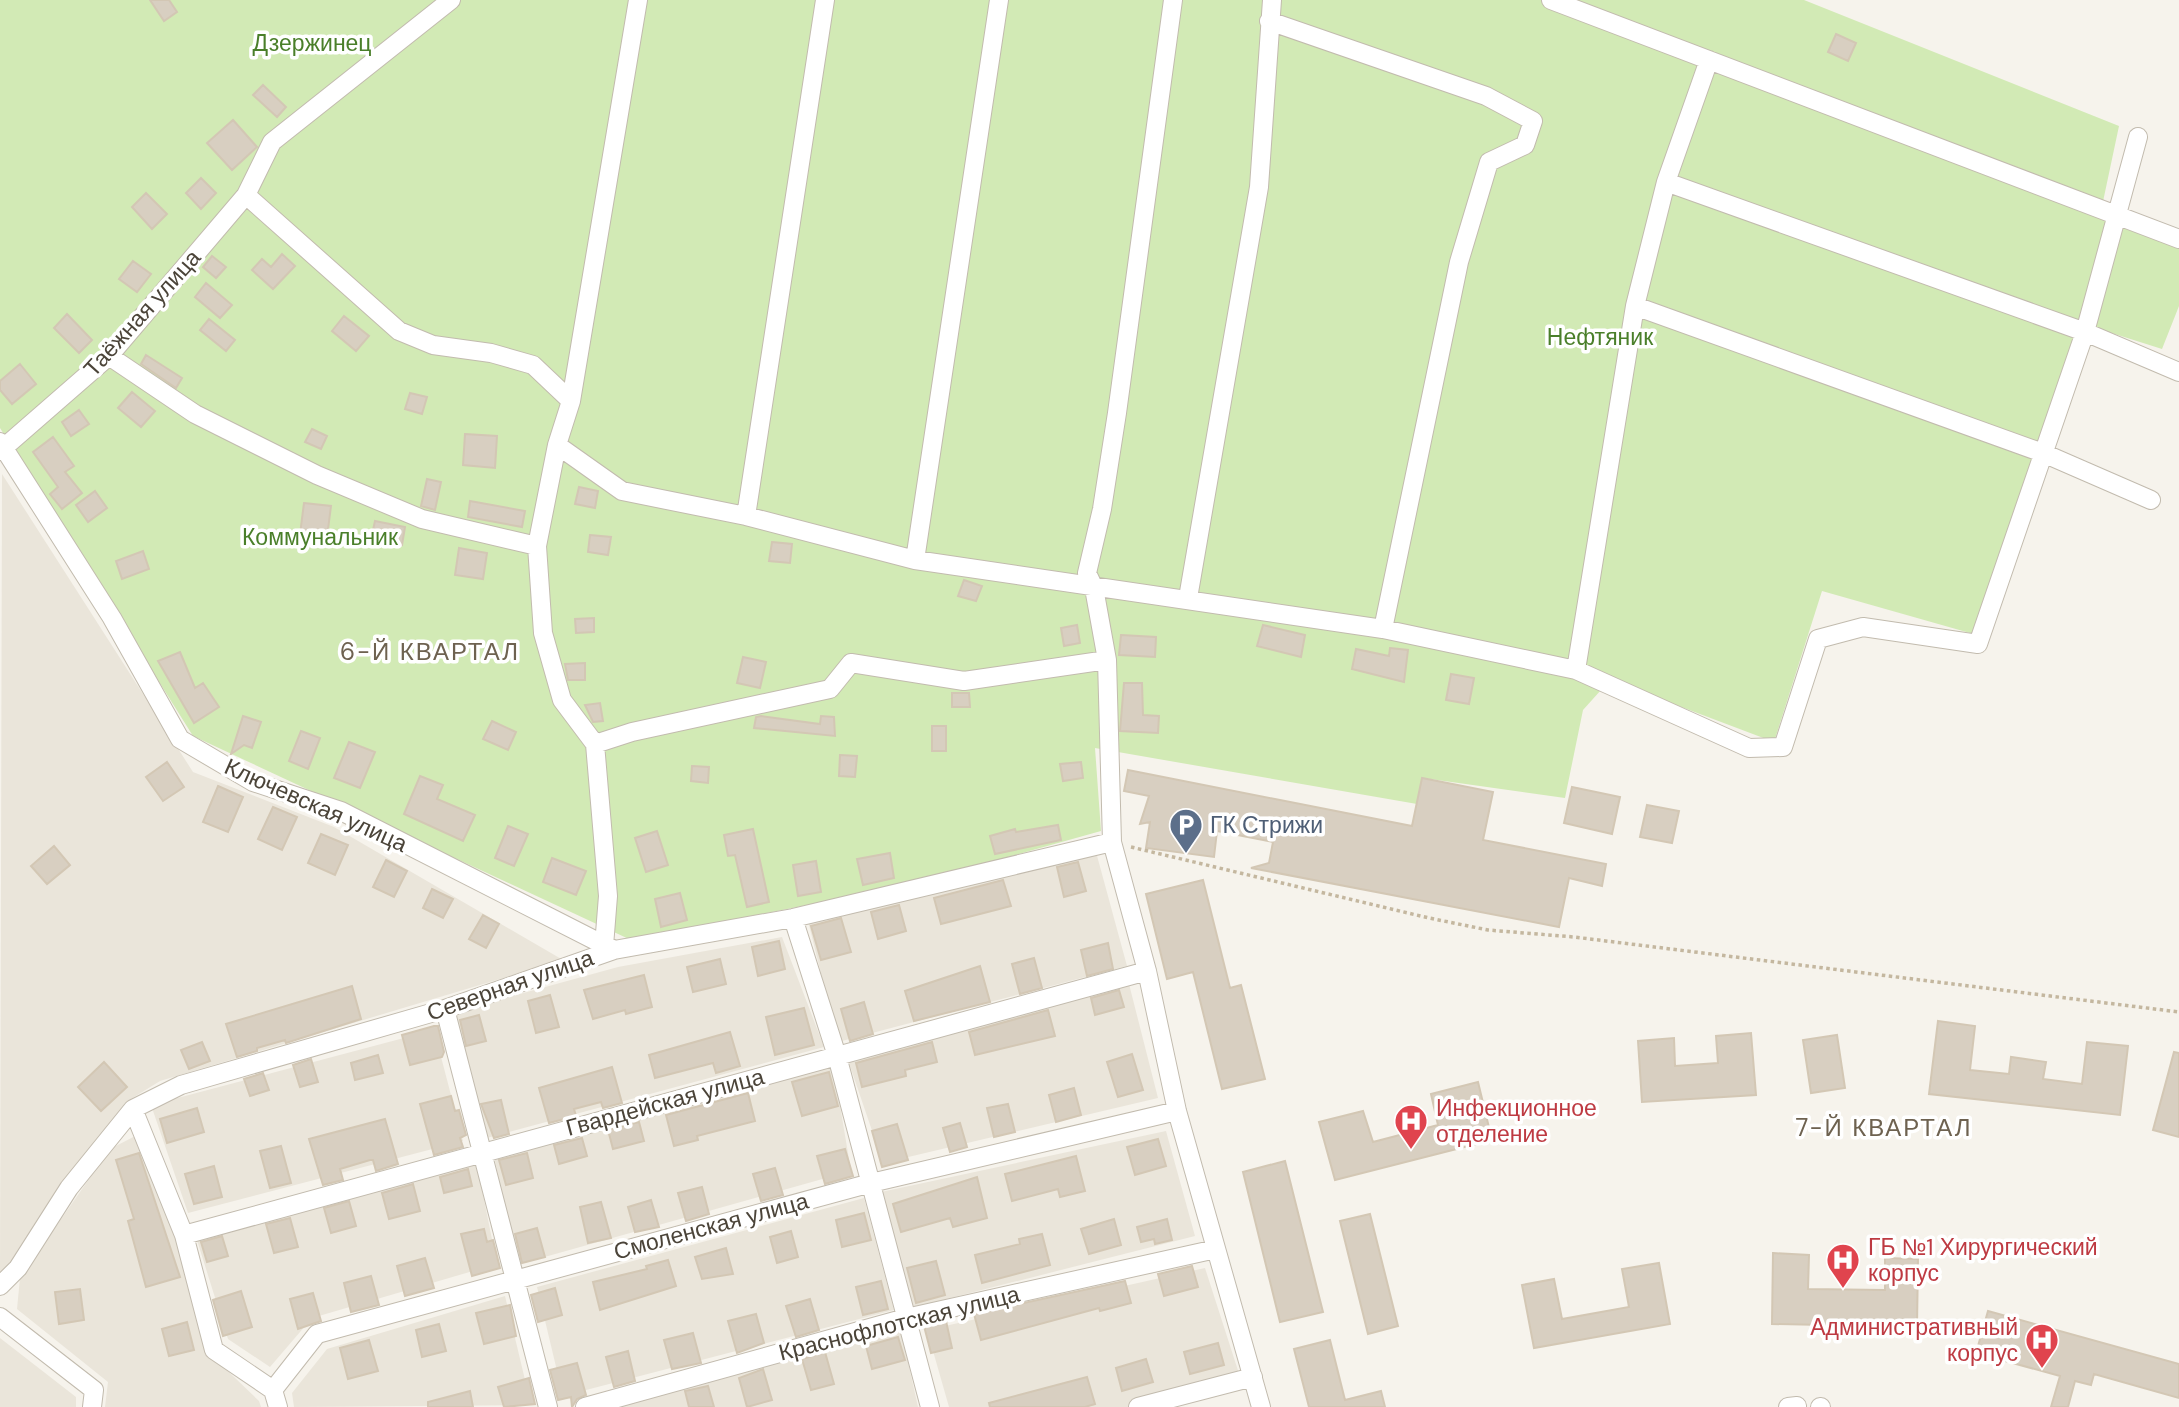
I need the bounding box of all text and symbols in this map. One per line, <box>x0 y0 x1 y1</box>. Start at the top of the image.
park label: Дзержинец <box>252 28 372 58</box>
street label: Таёжная улица <box>77 243 207 383</box>
park label: Нефтяник <box>1547 322 1654 352</box>
park label: Коммунальник <box>242 522 399 552</box>
district label: 6-Й КВАРТАЛ <box>340 636 520 667</box>
street label: Ключевская улица <box>220 751 412 859</box>
parking icon: ГК Стрижи <box>1167 806 1205 855</box>
place label: ГК Стрижи <box>1210 810 1323 840</box>
street label: Северная улица <box>423 942 597 1028</box>
street label: Гвардейская улица <box>563 1061 768 1143</box>
place label: Инфекционное отделение <box>1436 1093 1597 1149</box>
hospital icon: Инфекционное отделение <box>1392 1102 1430 1151</box>
district label: 7-Й КВАРТАЛ <box>1796 1112 1972 1143</box>
street label: Смоленская улица <box>610 1186 812 1266</box>
place label: ГБ №1 Хирургический корпус <box>1868 1232 2098 1288</box>
hospital icon: ГБ №1 Хирургический корпус <box>1824 1241 1862 1290</box>
street label: Краснофлотская улица <box>775 1278 1023 1367</box>
place label: Административный корпус <box>1810 1312 2018 1368</box>
hospital icon: Административный корпус <box>2023 1321 2061 1370</box>

